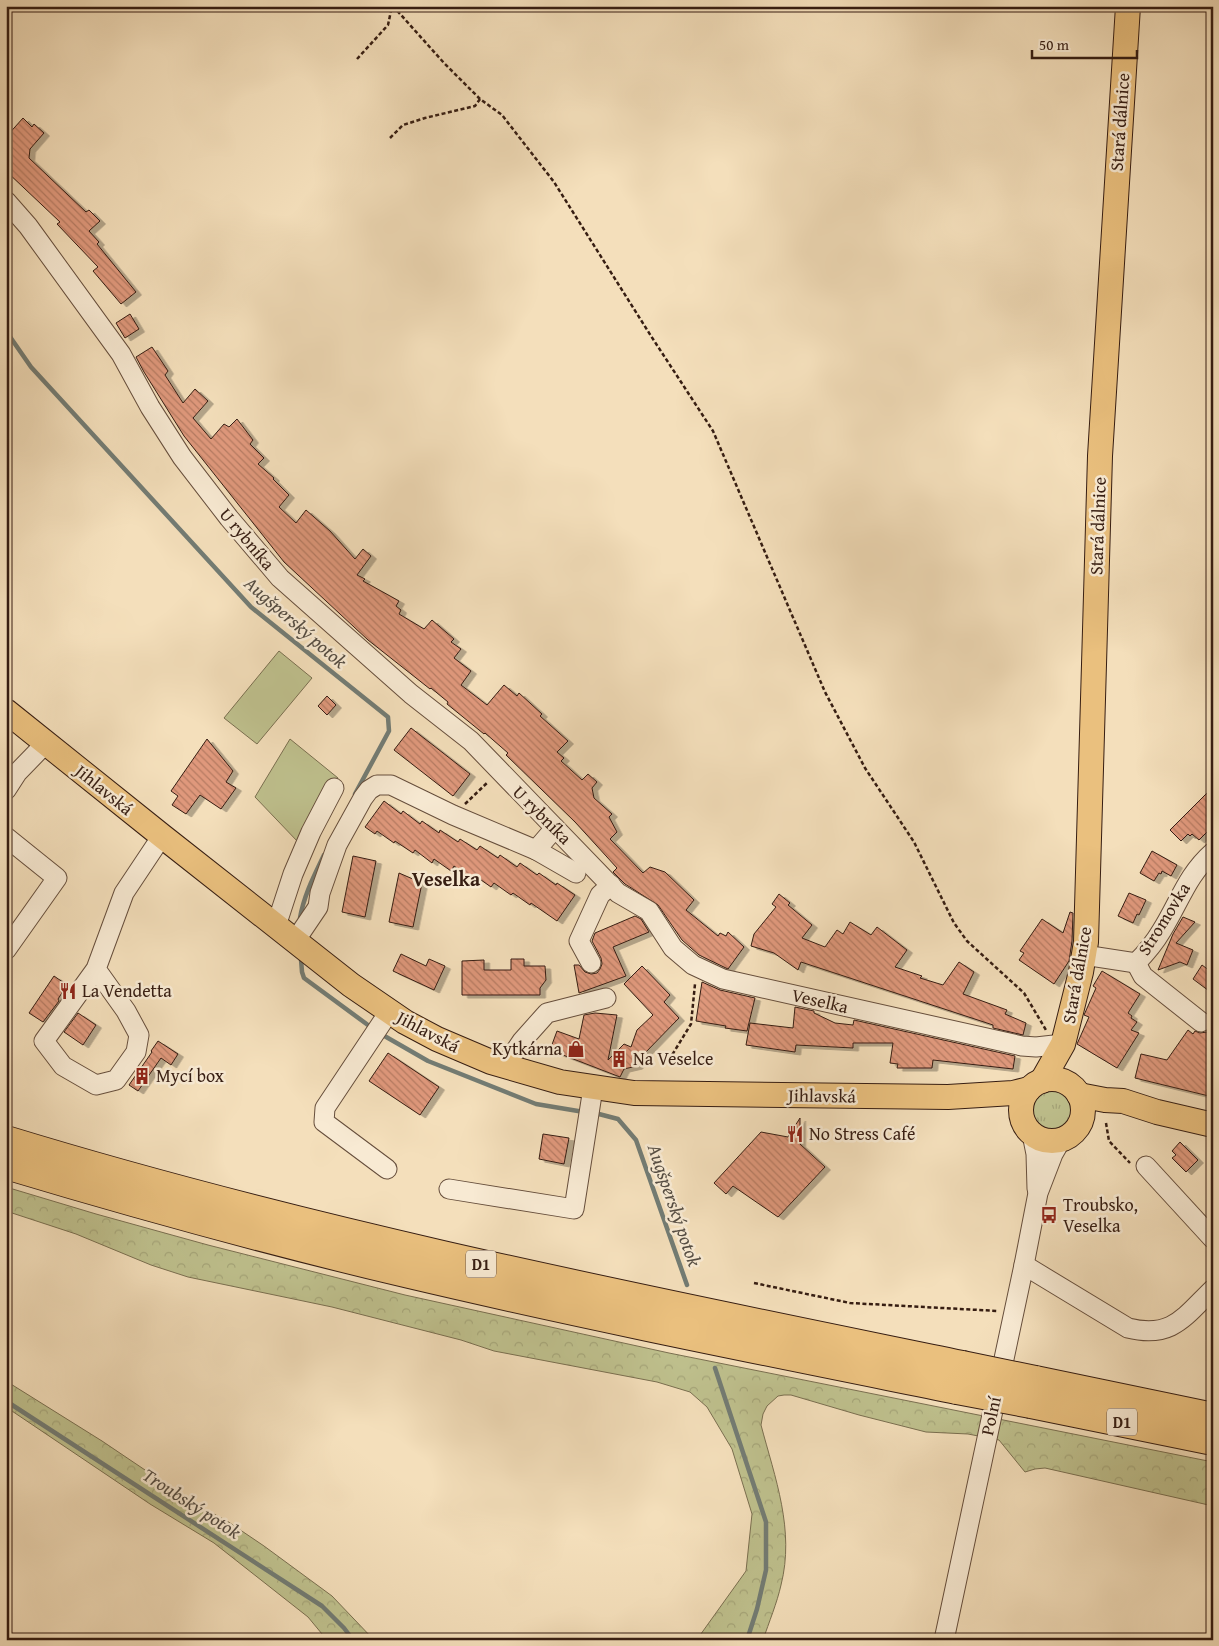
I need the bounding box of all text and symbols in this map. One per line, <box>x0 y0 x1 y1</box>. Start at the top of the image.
scale bar <box>1032 28 1136 60</box>
text: 50 m <box>1039 34 1070 55</box>
street label: Stará dálnice <box>1103 72 1136 172</box>
street label: Stará dálnice <box>1082 476 1113 576</box>
street label: U rybníka <box>213 502 282 576</box>
water label: Augšperský potok <box>238 569 354 675</box>
street label: Jihlavská <box>68 756 140 822</box>
street label: U rybníka <box>507 779 579 851</box>
district label: Veselka <box>412 864 481 893</box>
street label: Stromovka <box>1130 877 1197 960</box>
street label: Stará dálnice <box>1055 924 1098 1026</box>
place label: La Vendetta <box>82 977 172 1004</box>
restaurant icon: La Vendetta <box>58 981 78 1001</box>
street label: Veselka <box>789 981 852 1020</box>
street label: Jihlavská <box>390 1003 465 1060</box>
place label: Kytkárna <box>492 1035 562 1062</box>
shop icon: Kytkárna <box>566 1039 586 1059</box>
place label: Na Veselce <box>633 1045 713 1072</box>
building icon: Na Veselce <box>609 1049 629 1069</box>
place label: Mycí box <box>156 1062 225 1089</box>
building icon: Mycí box <box>132 1066 152 1086</box>
street label: Jihlavská <box>786 1081 857 1110</box>
place label: No Stress Café <box>809 1120 915 1147</box>
restaurant icon: No Stress Café <box>785 1124 805 1144</box>
water label: Augšperský potok <box>641 1139 709 1270</box>
place label: Troubsko, Veselka <box>1063 1191 1138 1239</box>
bus stop icon: Troubsko, Veselka <box>1039 1205 1059 1225</box>
road number: D1 <box>466 1250 496 1278</box>
street label: Polní <box>973 1393 1008 1438</box>
road number: D1 <box>1107 1408 1137 1435</box>
water label: Troubský potok <box>137 1461 247 1545</box>

